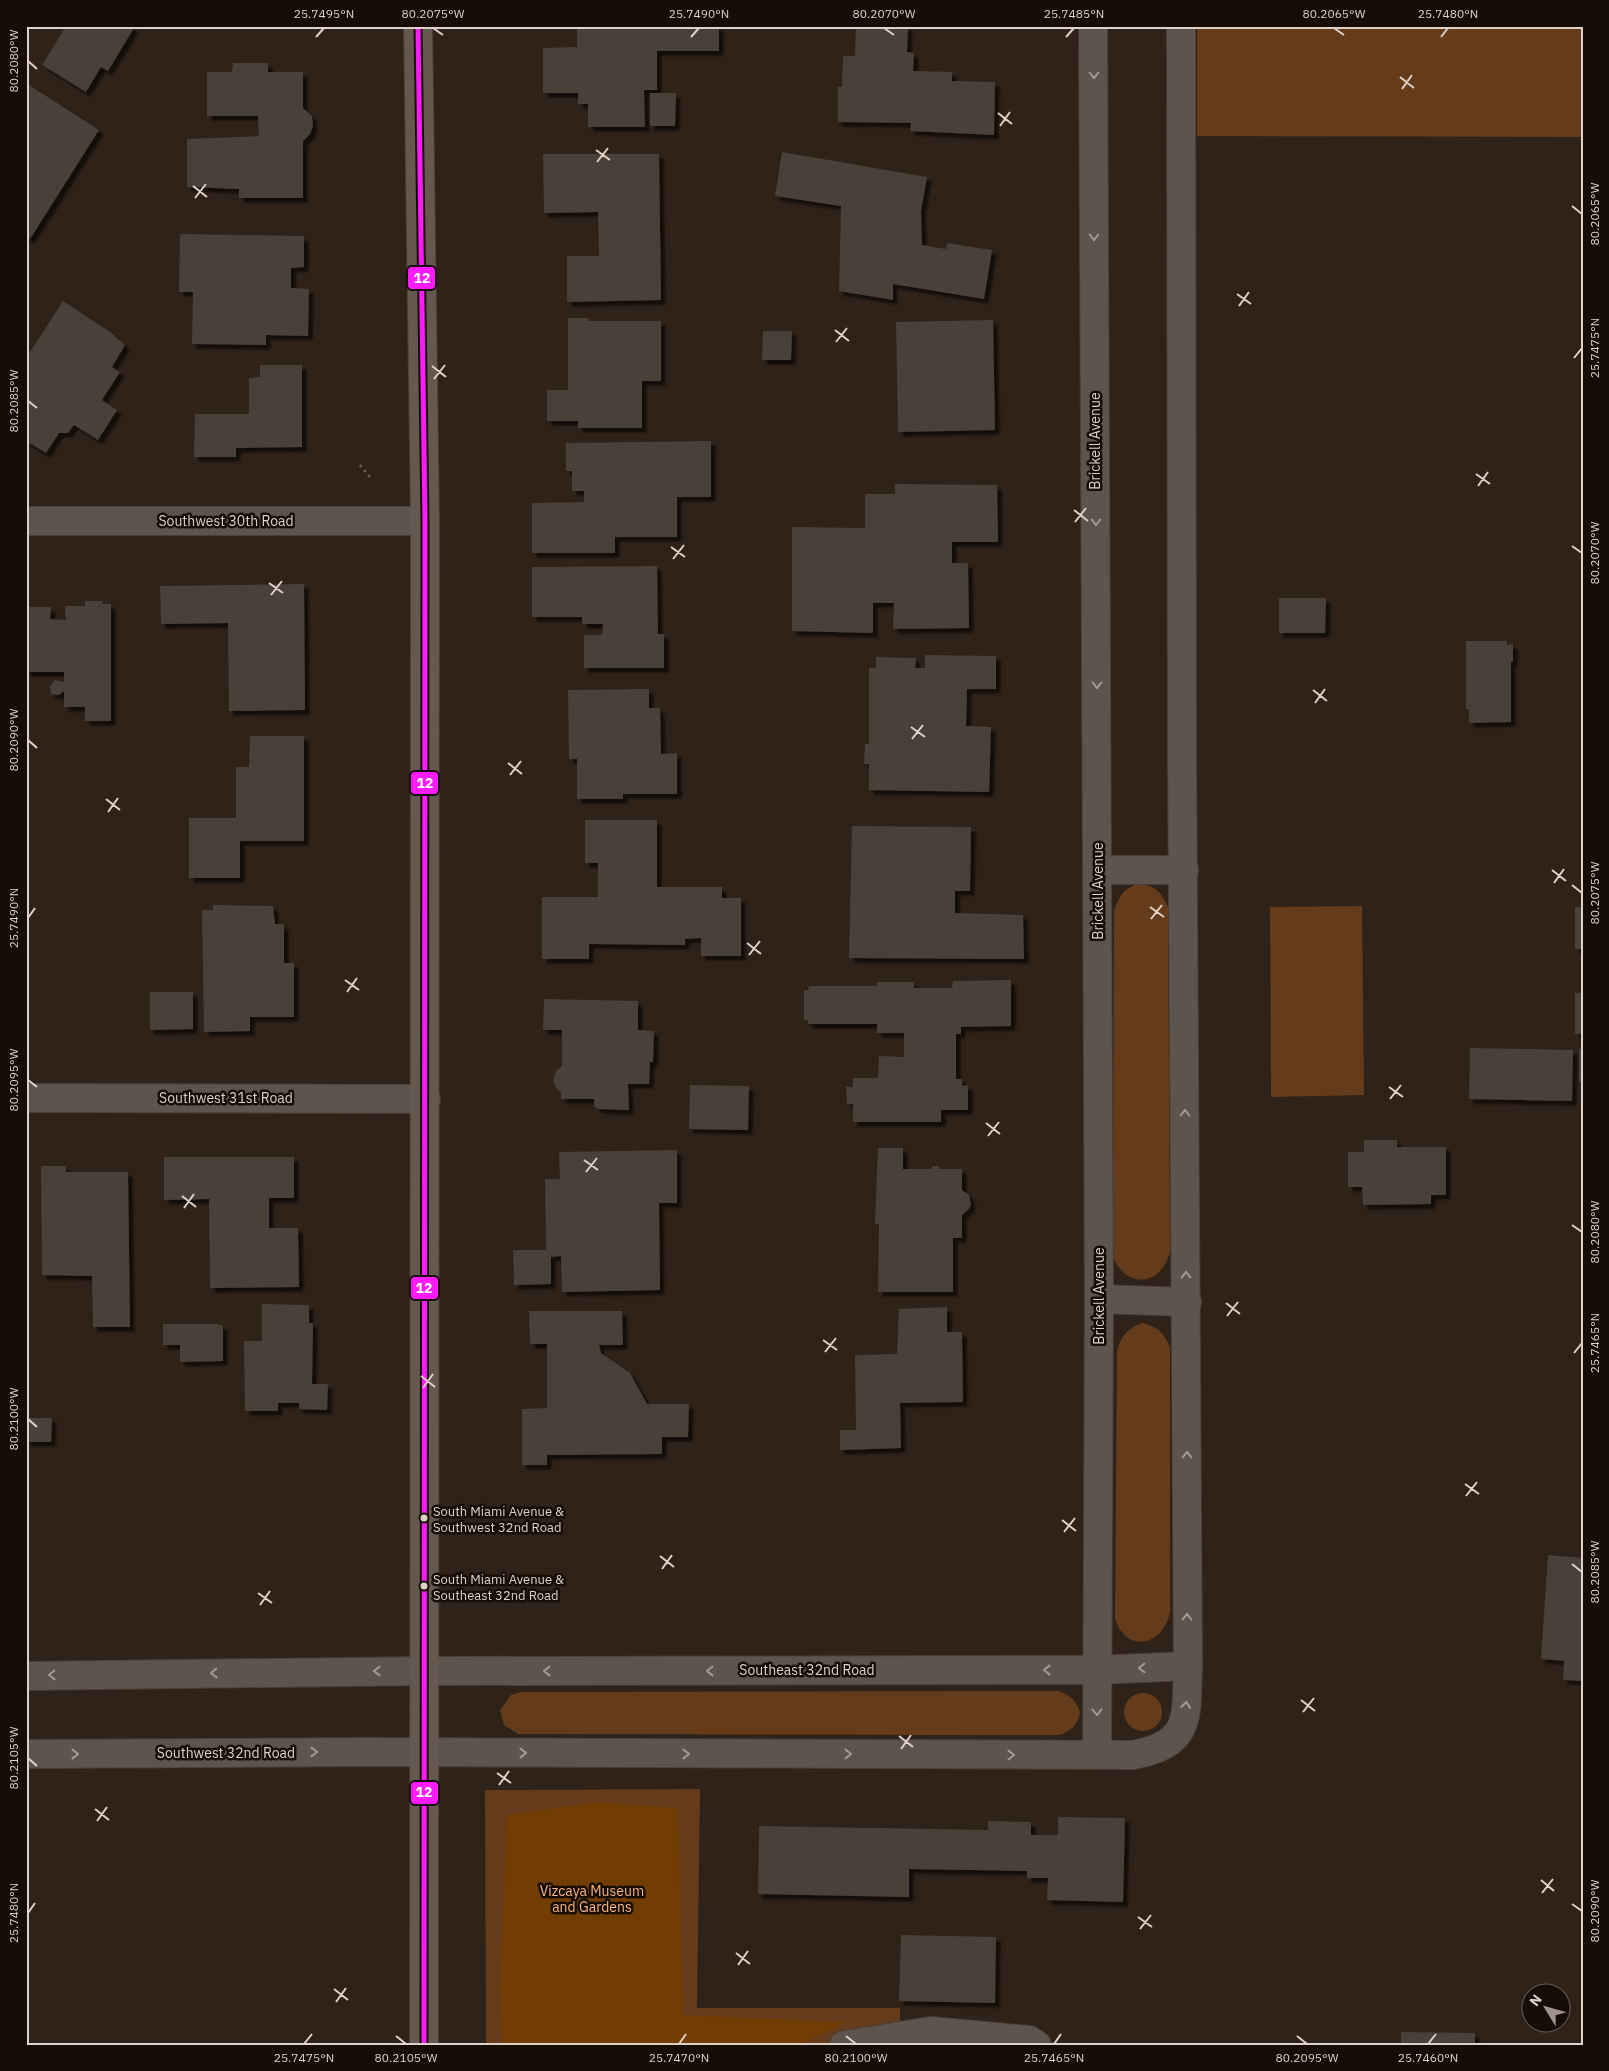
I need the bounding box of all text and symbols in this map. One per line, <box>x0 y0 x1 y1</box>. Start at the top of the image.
text: 25.7495°N <box>294 6 354 21</box>
text: 80.2075°W <box>402 6 465 21</box>
text: 25.7490°N <box>669 6 729 21</box>
text: 80.2070°W <box>853 6 916 21</box>
text: 25.7485°N <box>1044 6 1104 21</box>
text: 80.2065°W <box>1303 6 1366 21</box>
text: 25.7480°N <box>1418 6 1478 21</box>
text: 80.2080°W <box>6 29 21 92</box>
one-way arrow <box>1089 72 1099 79</box>
text: 80.2065°W <box>1587 182 1602 245</box>
one-way arrow <box>1089 234 1099 242</box>
line badge: 12 <box>407 266 436 290</box>
text: 12 <box>414 269 430 287</box>
text: 25.7475°N <box>1587 318 1602 378</box>
text: 80.2085°W <box>6 369 21 432</box>
street label: Brickell Avenue <box>1086 392 1104 490</box>
street label: Southwest 30th Road <box>158 512 294 530</box>
one-way arrow <box>1091 519 1101 527</box>
text: 80.2070°W <box>1587 521 1602 584</box>
one-way arrow <box>1092 682 1102 689</box>
text: 80.2090°W <box>6 708 21 771</box>
line badge: 12 <box>410 771 439 795</box>
text: 12 <box>417 774 433 792</box>
street label: Brickell Avenue <box>1089 842 1107 940</box>
text: 80.2075°W <box>1587 861 1602 924</box>
text: 25.7490°N <box>6 888 21 948</box>
text: 80.2095°W <box>6 1048 21 1111</box>
street label: Southwest 31st Road <box>159 1089 293 1107</box>
one-way arrow <box>1180 1108 1190 1116</box>
text: 80.2080°W <box>1587 1200 1602 1263</box>
street label: Brickell Avenue <box>1090 1247 1108 1345</box>
one-way arrow <box>1181 1271 1191 1278</box>
line badge: 12 <box>410 1276 439 1300</box>
text: 12 <box>416 1279 432 1297</box>
text: 25.7465°N <box>1587 1313 1602 1373</box>
text: 80.2100°W <box>6 1387 21 1450</box>
one-way arrow <box>1182 1451 1192 1458</box>
place label: South Miami Avenue & Southwest 32nd Road <box>433 1503 564 1536</box>
marker: South Miami Avenue & Southwest 32nd Road <box>419 1513 429 1523</box>
text: 80.2085°W <box>1587 1540 1602 1603</box>
place label: South Miami Avenue & Southeast 32nd Road <box>433 1571 564 1604</box>
marker: South Miami Avenue & Southeast 32nd Road <box>419 1581 429 1591</box>
one-way arrow <box>1182 1613 1192 1621</box>
street label: Southeast 32nd Road <box>739 1661 875 1679</box>
one-way arrow <box>1138 1663 1146 1673</box>
one-way arrow <box>1043 1665 1051 1675</box>
one-way arrow <box>372 1666 380 1676</box>
one-way arrow <box>543 1666 551 1676</box>
one-way arrow <box>706 1666 714 1676</box>
one-way arrow <box>210 1668 218 1678</box>
one-way arrow <box>47 1670 55 1681</box>
one-way arrow <box>1180 1701 1191 1709</box>
one-way arrow <box>1092 1709 1102 1717</box>
text: 80.2105°W <box>6 1726 21 1789</box>
street label: Southwest 32nd Road <box>157 1744 295 1762</box>
one-way arrow <box>311 1747 319 1757</box>
one-way arrow <box>520 1748 528 1758</box>
one-way arrow <box>72 1749 79 1759</box>
one-way arrow <box>682 1749 690 1759</box>
one-way arrow <box>845 1749 853 1759</box>
one-way arrow <box>1008 1750 1015 1760</box>
line badge: 12 <box>410 1781 439 1805</box>
text: 12 <box>416 1783 432 1801</box>
text: 80.2090°W <box>1587 1879 1602 1942</box>
park label: Vizcaya Museum and Gardens <box>540 1882 644 1916</box>
text: 25.7480°N <box>6 1883 21 1943</box>
north arrow <box>1522 1984 1572 2034</box>
text: N <box>1525 1991 1546 2010</box>
text: 25.7475°N <box>274 2050 334 2065</box>
text: 80.2105°W <box>375 2050 438 2065</box>
text: 25.7470°N <box>649 2050 709 2065</box>
text: 80.2100°W <box>825 2050 888 2065</box>
text: 25.7465°N <box>1024 2050 1084 2065</box>
text: 80.2095°W <box>1276 2050 1339 2065</box>
text: 25.7460°N <box>1398 2050 1458 2065</box>

